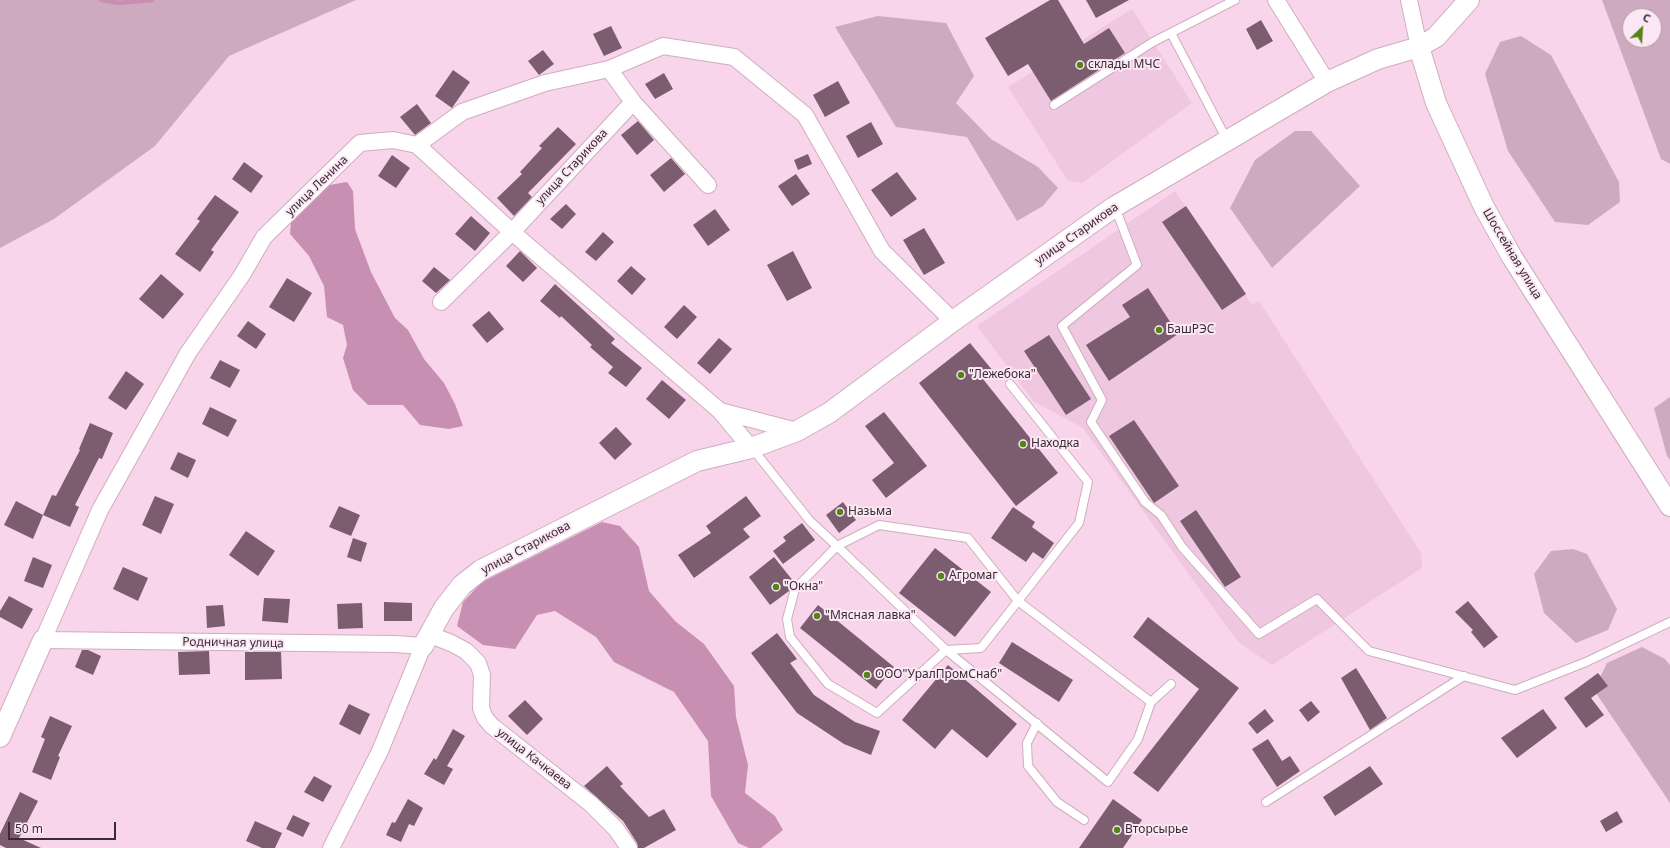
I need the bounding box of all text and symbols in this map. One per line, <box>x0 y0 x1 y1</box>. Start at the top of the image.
north arrow <box>1622 8 1662 48</box>
text: С <box>1640 9 1653 26</box>
place label: склады МЧС <box>1088 58 1160 72</box>
marker: склады МЧС <box>1075 60 1085 70</box>
street label: улица Старикова <box>533 126 611 208</box>
street label: улица Ленина <box>283 153 351 219</box>
street label: улица Старикова <box>1033 200 1121 268</box>
street label: Шоссейная улица <box>1479 206 1545 302</box>
place label: БашРЭС <box>1167 323 1214 337</box>
marker: БашРЭС <box>1154 325 1164 335</box>
place label: "Лежебока" <box>969 368 1036 382</box>
marker: "Лежебока" <box>956 370 966 380</box>
place label: Находка <box>1031 437 1079 451</box>
marker: Находка <box>1018 439 1028 449</box>
place label: Назьма <box>848 505 892 519</box>
marker: Назьма <box>835 507 845 517</box>
street label: улица Старикова <box>479 519 573 577</box>
place label: Агромаг <box>949 569 997 583</box>
marker: Агромаг <box>936 571 946 581</box>
place label: "Окна" <box>784 580 823 594</box>
marker: "Окна" <box>771 582 781 592</box>
place label: "Мясная лавка" <box>825 609 916 623</box>
marker: "Мясная лавка" <box>812 611 822 621</box>
street label: Родничная улица <box>182 635 284 651</box>
place label: ООО"УралПромСнаб" <box>875 668 1002 682</box>
marker: ООО"УралПромСнаб" <box>862 670 872 680</box>
street label: улица Качкаева <box>494 725 574 793</box>
scale bar <box>10 814 118 840</box>
text: 50 m <box>15 820 43 837</box>
place label: Вторсырье <box>1125 823 1188 837</box>
marker: Вторсырье <box>1112 825 1122 835</box>

